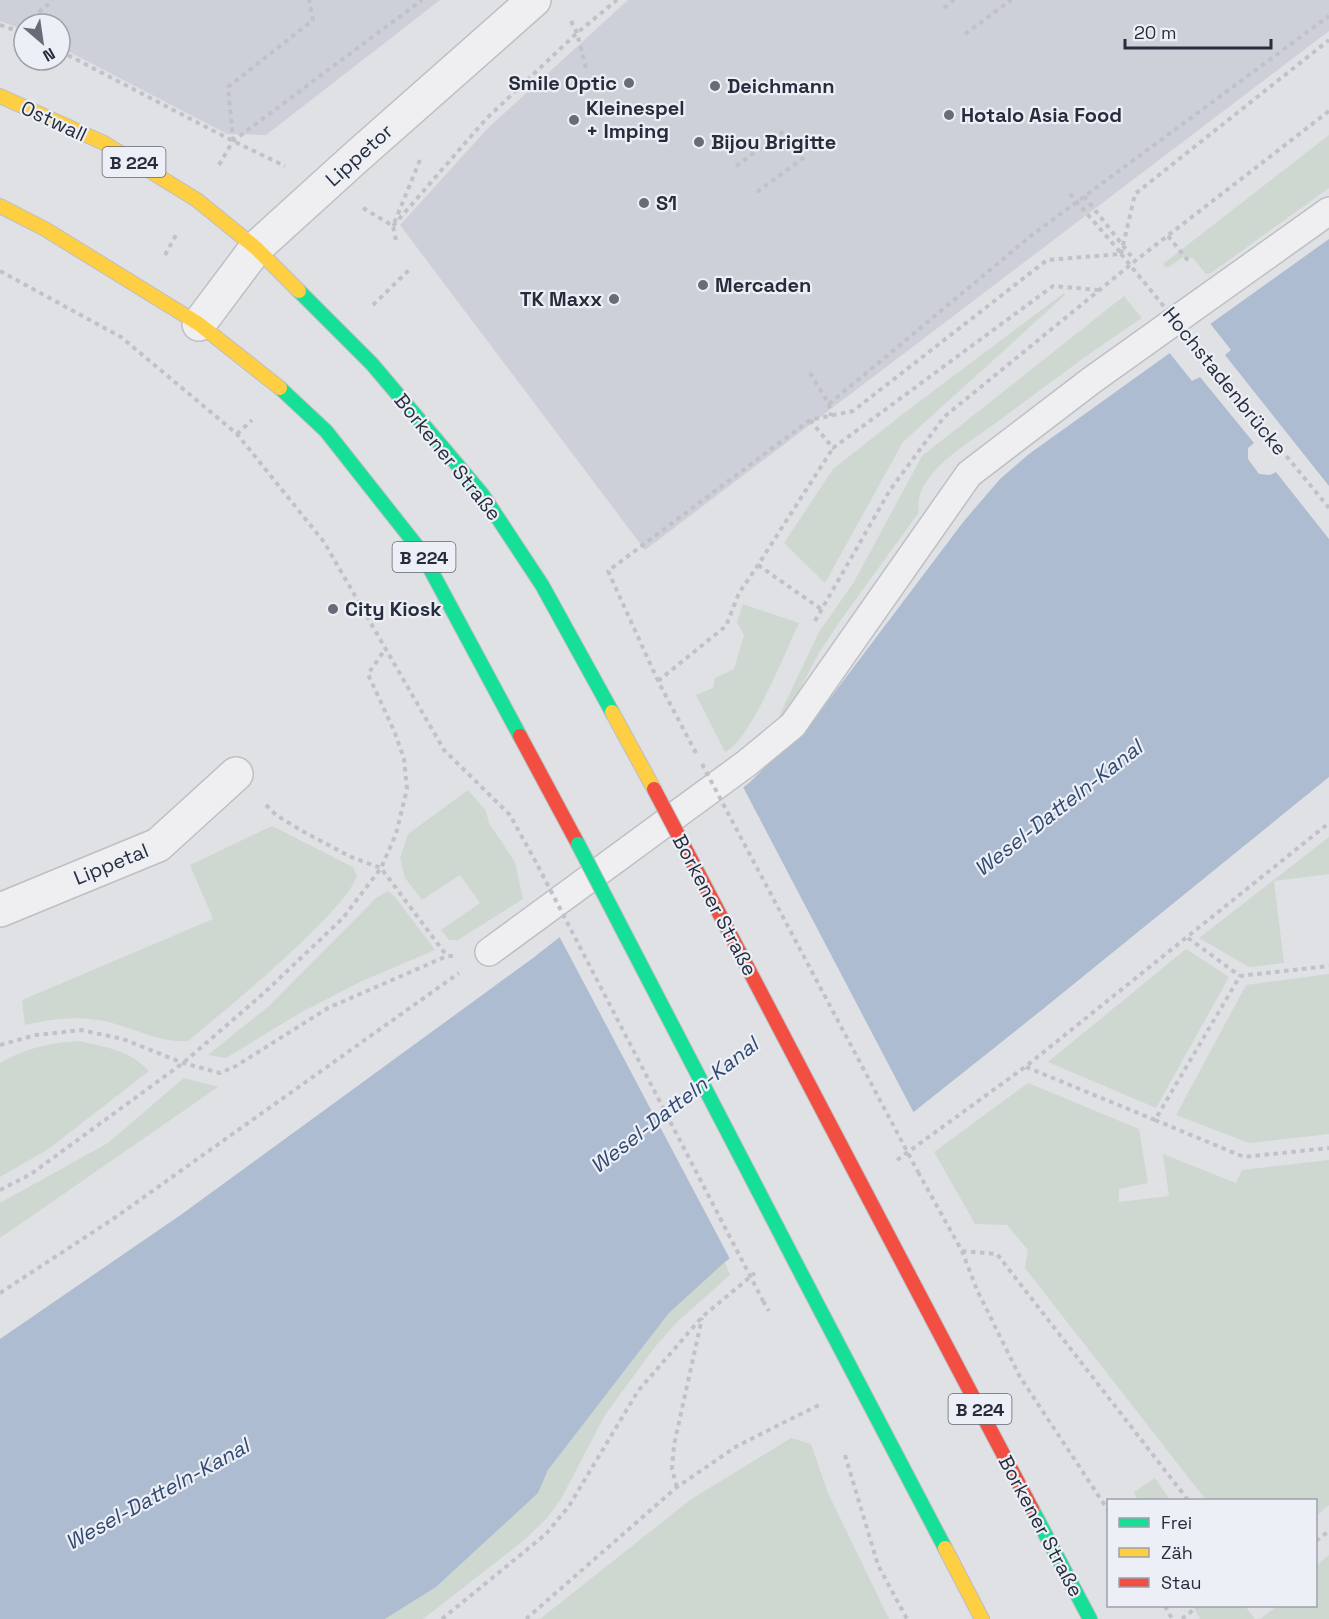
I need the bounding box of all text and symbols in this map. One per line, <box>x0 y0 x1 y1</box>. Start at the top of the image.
north arrow <box>12 12 72 72</box>
scale bar <box>1125 12 1270 50</box>
text: 20 m <box>1134 21 1177 44</box>
text: N <box>39 43 59 66</box>
place label: Smile Optic <box>508 70 617 96</box>
place label: Deichmann <box>727 73 835 99</box>
marker: Smile Optic <box>622 76 636 90</box>
marker: Deichmann <box>708 79 722 93</box>
street label: Ostwall <box>17 94 91 148</box>
place label: Kleinespel + Imping <box>586 95 685 144</box>
place label: Hotalo Asia Food <box>961 102 1122 128</box>
marker: Hotalo Asia Food <box>942 108 956 122</box>
marker: Kleinespel + Imping <box>567 113 581 127</box>
street label: Lippetor <box>320 118 398 192</box>
place label: Bijou Brigitte <box>711 129 836 155</box>
marker: Bijou Brigitte <box>692 135 706 149</box>
road number: B 224 <box>102 147 166 177</box>
place label: S1 <box>656 190 677 216</box>
marker: S1 <box>637 196 651 210</box>
place label: Mercaden <box>715 272 811 298</box>
marker: Mercaden <box>696 278 710 292</box>
place label: TK Maxx <box>520 286 602 312</box>
marker: TK Maxx <box>607 292 621 306</box>
street label: Hochstadenbrücke <box>1157 301 1293 461</box>
street label: Borkener Straße <box>389 388 507 526</box>
road number: B 224 <box>392 542 456 572</box>
place label: City Kiosk <box>345 596 442 622</box>
marker: City Kiosk <box>326 602 340 616</box>
water label: Wesel-Datteln-Kanal <box>968 732 1150 882</box>
street label: Borkener Straße <box>667 830 763 980</box>
street label: Lippetal <box>70 837 152 891</box>
water label: Wesel-Datteln-Kanal <box>584 1029 766 1179</box>
road number: B 224 <box>948 1394 1012 1424</box>
water label: Wesel-Datteln-Kanal <box>60 1431 256 1556</box>
street label: Borkener Straße <box>993 1451 1089 1601</box>
legend <box>1107 1499 1317 1607</box>
text: Frei <box>1161 1511 1192 1534</box>
text: Zäh <box>1161 1541 1193 1564</box>
text: Stau <box>1161 1571 1201 1594</box>

